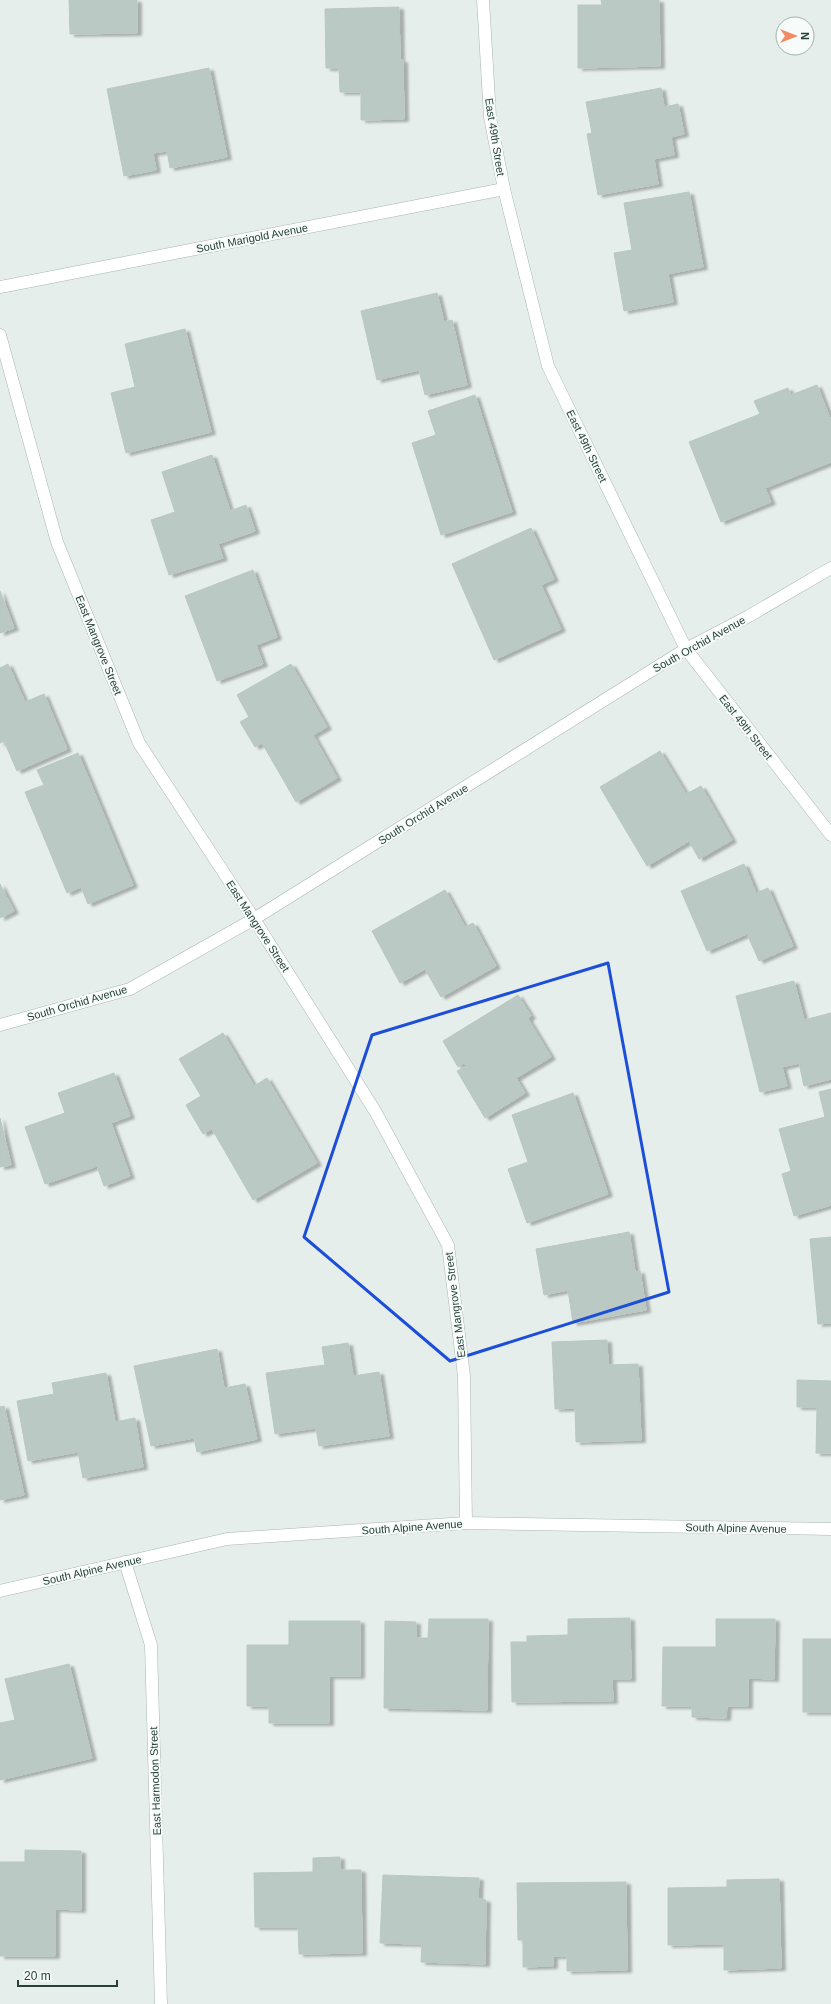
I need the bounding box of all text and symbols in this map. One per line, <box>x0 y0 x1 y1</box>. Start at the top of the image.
north arrow <box>775 16 815 56</box>
text: N <box>799 32 811 40</box>
street label: East 49th Street <box>483 97 507 177</box>
street label: South Marigold Avenue <box>195 221 309 255</box>
street label: East 49th Street <box>564 408 610 484</box>
street label: East Mangrove Street <box>74 593 124 697</box>
street label: South Orchid Avenue <box>651 614 747 674</box>
street label: East 49th Street <box>717 692 775 762</box>
street label: South Orchid Avenue <box>376 781 470 847</box>
street label: East Mangrove Street <box>224 878 292 974</box>
street label: South Orchid Avenue <box>25 983 129 1023</box>
street label: East Mangrove Street <box>443 1251 467 1359</box>
street label: South Alpine Avenue <box>361 1517 463 1537</box>
street label: South Alpine Avenue <box>685 1521 787 1535</box>
street label: South Alpine Avenue <box>41 1553 143 1587</box>
street label: East Harmodon Street <box>147 1726 163 1836</box>
scale bar <box>18 1962 117 1988</box>
text: 20 m <box>24 1969 51 1983</box>

